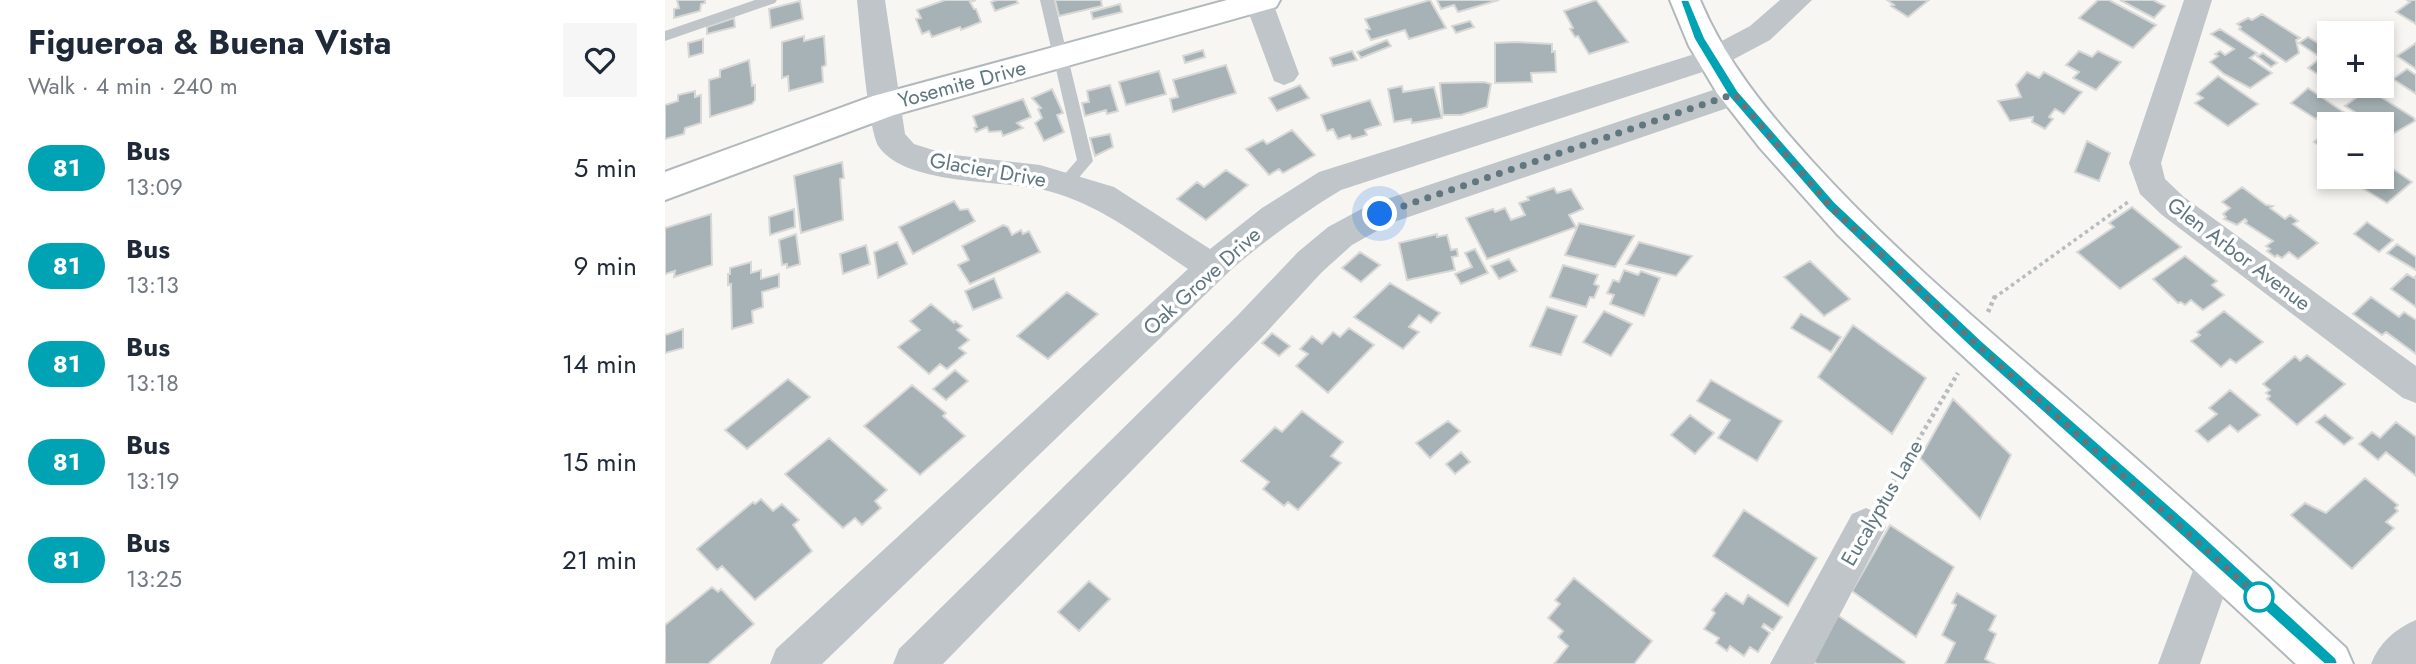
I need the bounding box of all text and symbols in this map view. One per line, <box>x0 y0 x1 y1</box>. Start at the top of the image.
text: Figueroa & Buena Vista <box>28 19 391 66</box>
map controls <box>2317 21 2394 189</box>
button: + <box>2317 21 2394 98</box>
button: heart <box>563 23 637 97</box>
street label: Yosemite Drive <box>895 52 1029 115</box>
text: Walk · 4 min · 240 m <box>28 69 238 103</box>
button: − <box>2317 112 2394 189</box>
text: Bus <box>126 132 170 170</box>
street label: Glacier Drive <box>927 145 1049 195</box>
text: 5 min <box>574 149 637 187</box>
text: 81 <box>53 150 80 185</box>
text: 13:09 <box>126 170 183 204</box>
street label: Glen Arbor Avenue <box>2161 190 2317 318</box>
your location <box>1362 196 1397 231</box>
street label: Oak Grove Drive <box>1136 220 1268 342</box>
text: Bus <box>126 230 170 268</box>
text: 9 min <box>574 247 637 285</box>
text: 81 <box>53 248 80 283</box>
text: 13:13 <box>126 268 179 302</box>
text: Bus <box>126 328 170 366</box>
text: 14 min <box>562 345 637 383</box>
text: 81 <box>53 346 80 381</box>
text: 13:18 <box>126 366 179 400</box>
text: Bus <box>126 426 170 464</box>
street label: Eucalyptus Lane <box>1834 434 1930 572</box>
text: 15 min <box>562 443 637 481</box>
text: 81 <box>53 444 80 479</box>
text: 13:19 <box>126 464 179 498</box>
text: Bus <box>126 524 170 562</box>
text: 21 min <box>562 541 637 579</box>
text: 81 <box>53 542 80 577</box>
text: 13:25 <box>126 562 182 596</box>
unlabelled marker <box>2244 582 2274 612</box>

